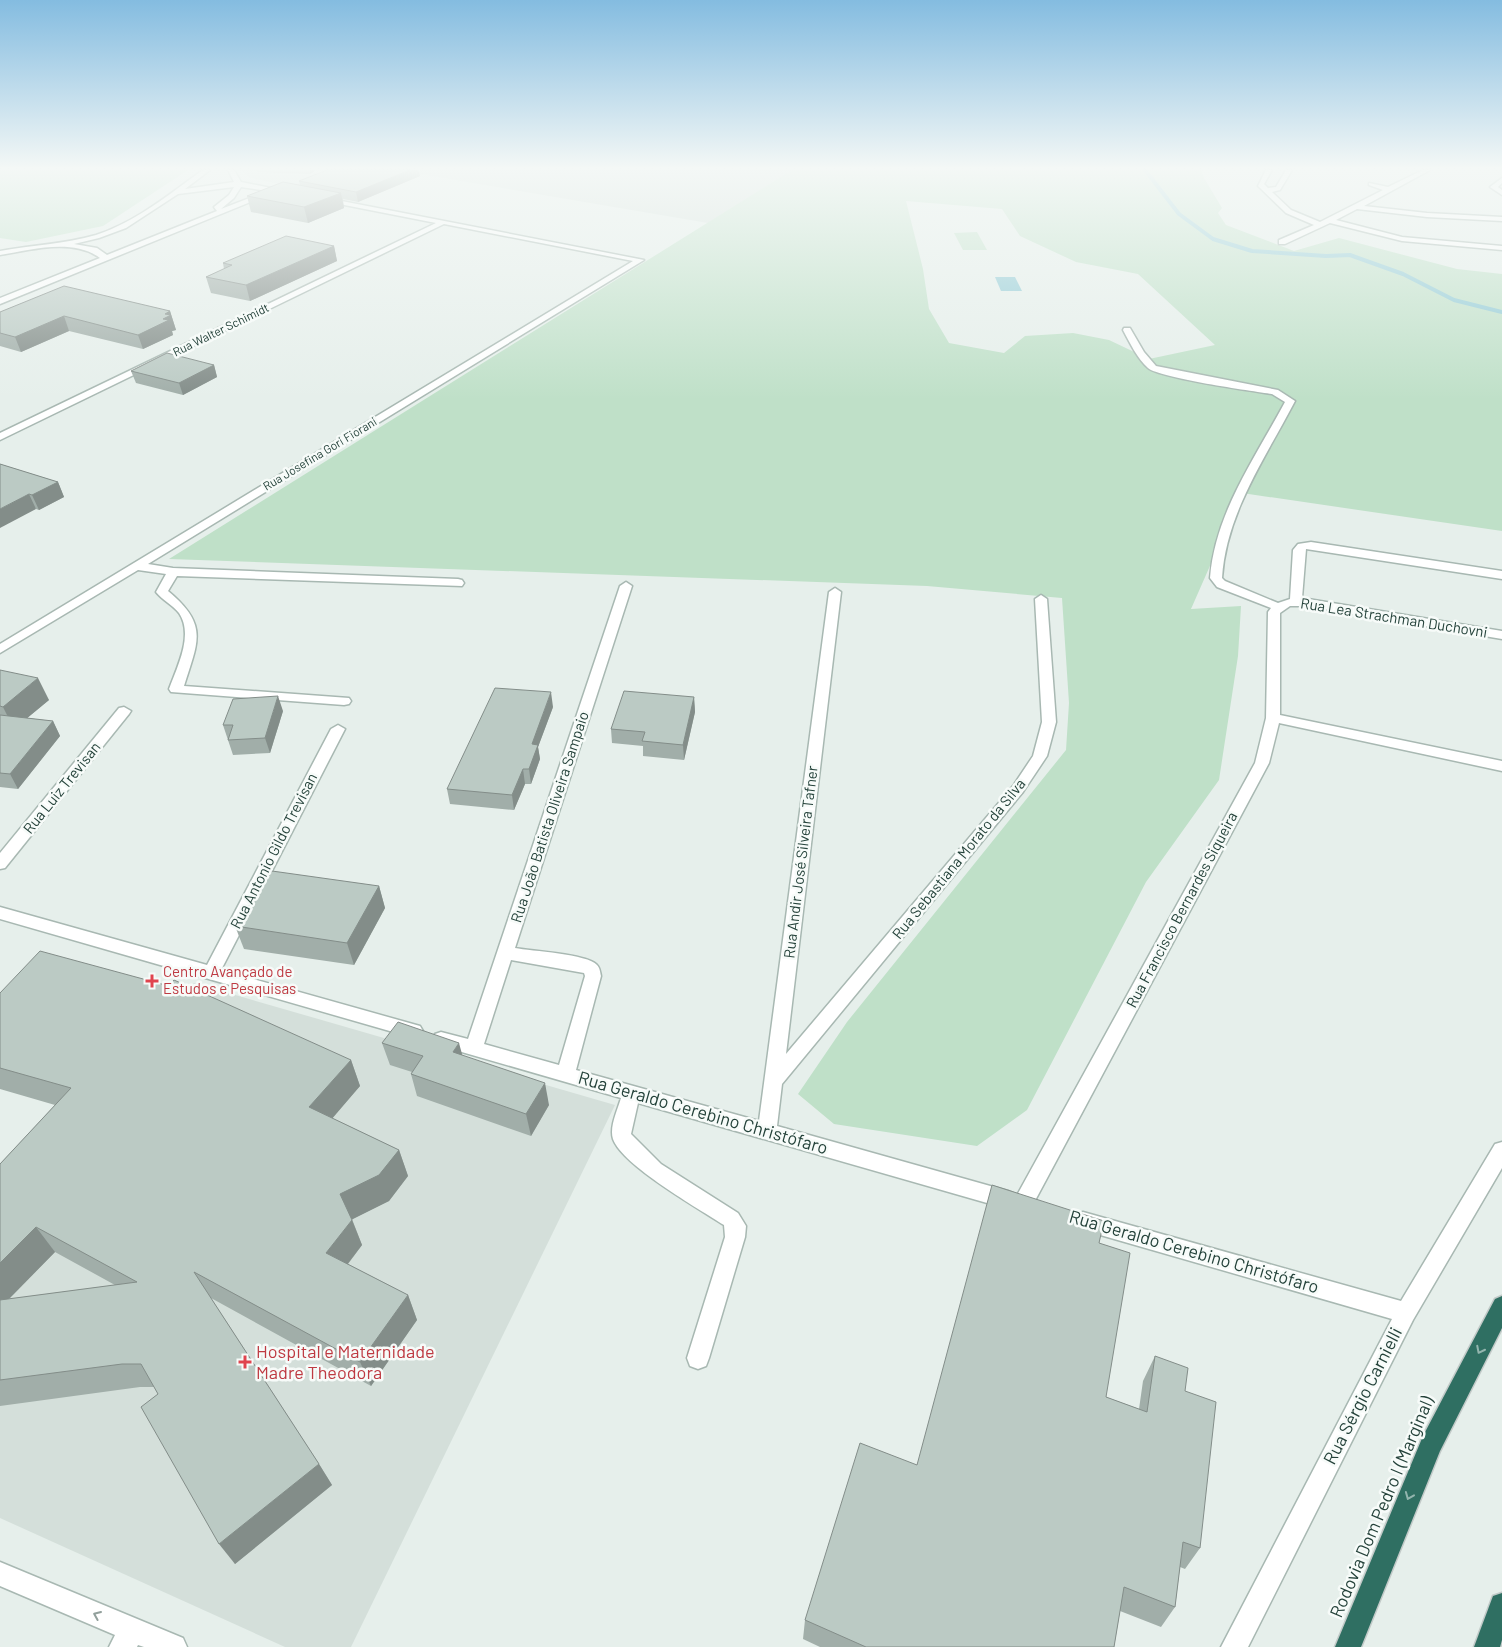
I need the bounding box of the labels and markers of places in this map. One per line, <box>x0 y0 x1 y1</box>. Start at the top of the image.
place label: Centro Avançado de Estudos e Pesquisas <box>163 962 296 997</box>
marker: Centro Avançado de Estudos e Pesquisas <box>145 974 159 988</box>
place label: Hospital e Maternidade Madre Theodora <box>256 1340 435 1383</box>
marker: Hospital e Maternidade Madre Theodora <box>238 1355 252 1369</box>

